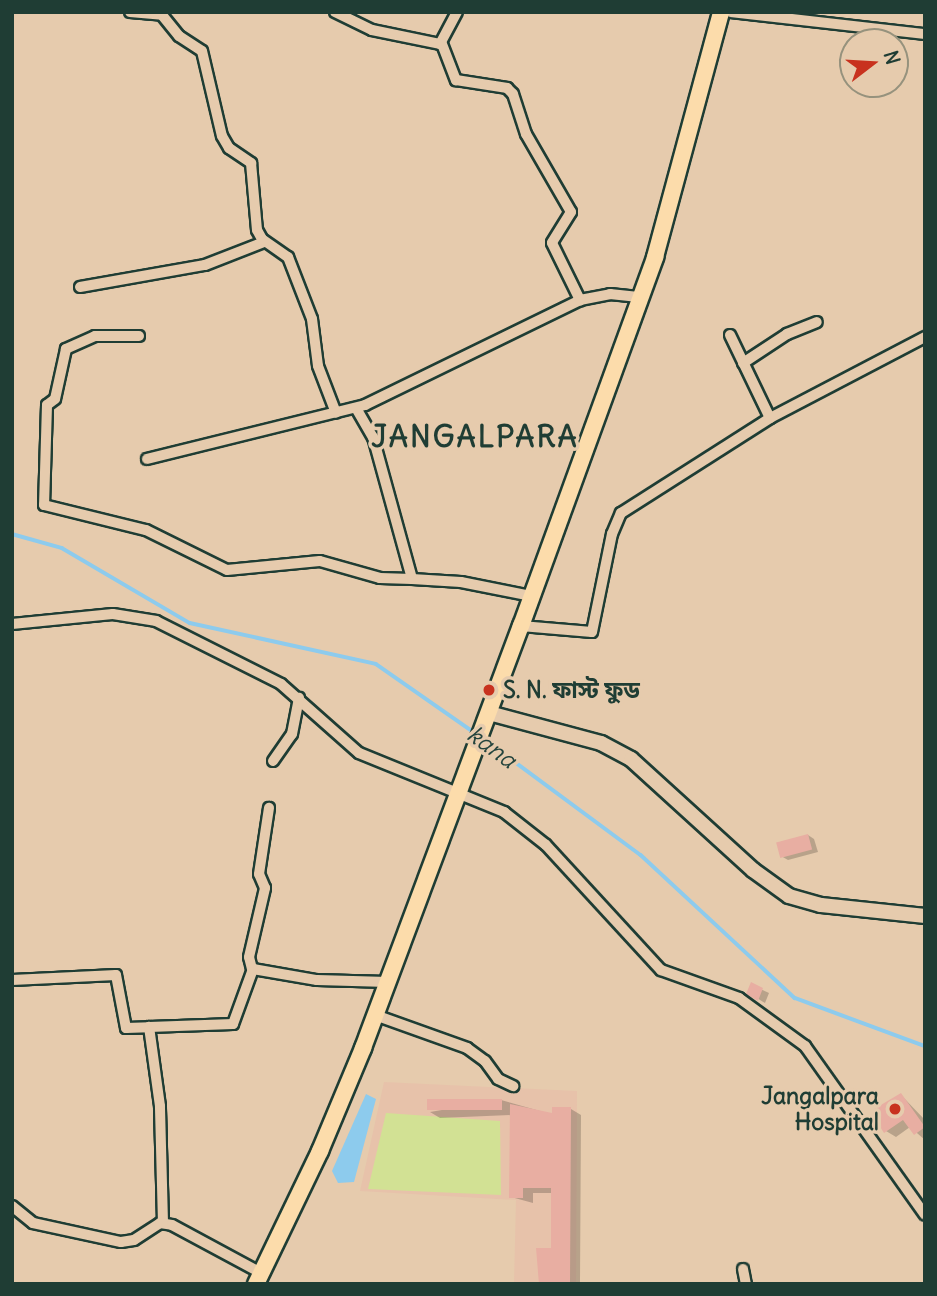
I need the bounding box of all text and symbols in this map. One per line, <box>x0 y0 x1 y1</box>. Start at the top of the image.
north arrow <box>839 28 909 98</box>
text: N <box>879 48 906 67</box>
district label: JANGALPARA <box>373 418 577 454</box>
place label: S. N. ফাস্ট ফুড <box>503 676 640 704</box>
marker: S. N. ফাস্ট ফুড <box>481 682 497 698</box>
water label: kana <box>462 720 522 774</box>
place label: Jangalpara Hospital <box>761 1082 879 1136</box>
marker: Jangalpara Hospital <box>885 1099 905 1119</box>

